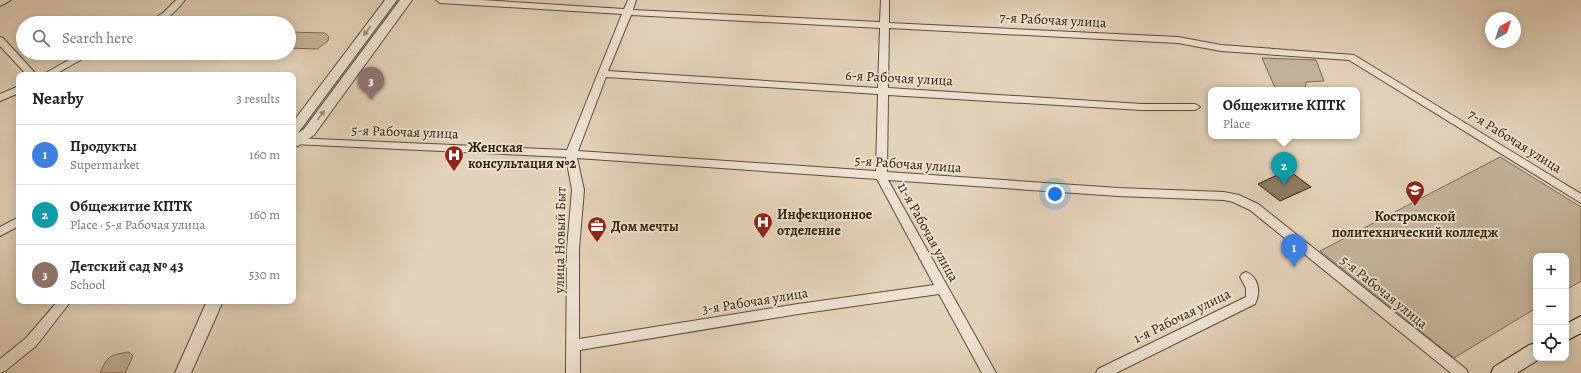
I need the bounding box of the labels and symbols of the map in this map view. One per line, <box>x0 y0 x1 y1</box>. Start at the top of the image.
street label: 7-я Рабочая улица <box>999 8 1108 32</box>
north arrow <box>1485 12 1521 48</box>
one-way arrow <box>363 26 372 37</box>
street label: 6-я Рабочая улица <box>845 66 954 90</box>
pin: 3 <box>358 67 384 100</box>
street label: 7-я Рабочая улица <box>1465 105 1566 178</box>
one-way arrow <box>317 109 325 120</box>
street label: 5-я Рабочая улица <box>351 121 460 143</box>
place label: Женская консультация №2 <box>468 138 576 173</box>
hospital icon: Женская консультация №2 <box>443 144 465 172</box>
street label: 5-я Рабочая улица <box>854 151 963 177</box>
pin: 2 <box>1271 152 1297 185</box>
street label: 11-я Рабочая улица <box>893 179 963 286</box>
school or university icon: Костромской политехнический колледж <box>1404 179 1426 207</box>
your location <box>1045 184 1065 204</box>
street label: улица Новый Быт <box>550 186 570 295</box>
place label: Инфекционное отделение <box>777 205 873 240</box>
place label: Костромской политехнический колледж <box>1332 207 1499 242</box>
hospital icon: Инфекционное отделение <box>752 211 774 239</box>
office icon: Дом мечты <box>586 215 608 243</box>
place label: Дом мечты <box>611 217 679 236</box>
pin: 1 <box>1281 234 1307 267</box>
street label: 5-я Рабочая улица <box>1336 251 1432 334</box>
street label: 3-я Рабочая улица <box>701 283 810 319</box>
street label: 1-я Рабочая улица <box>1130 284 1234 348</box>

